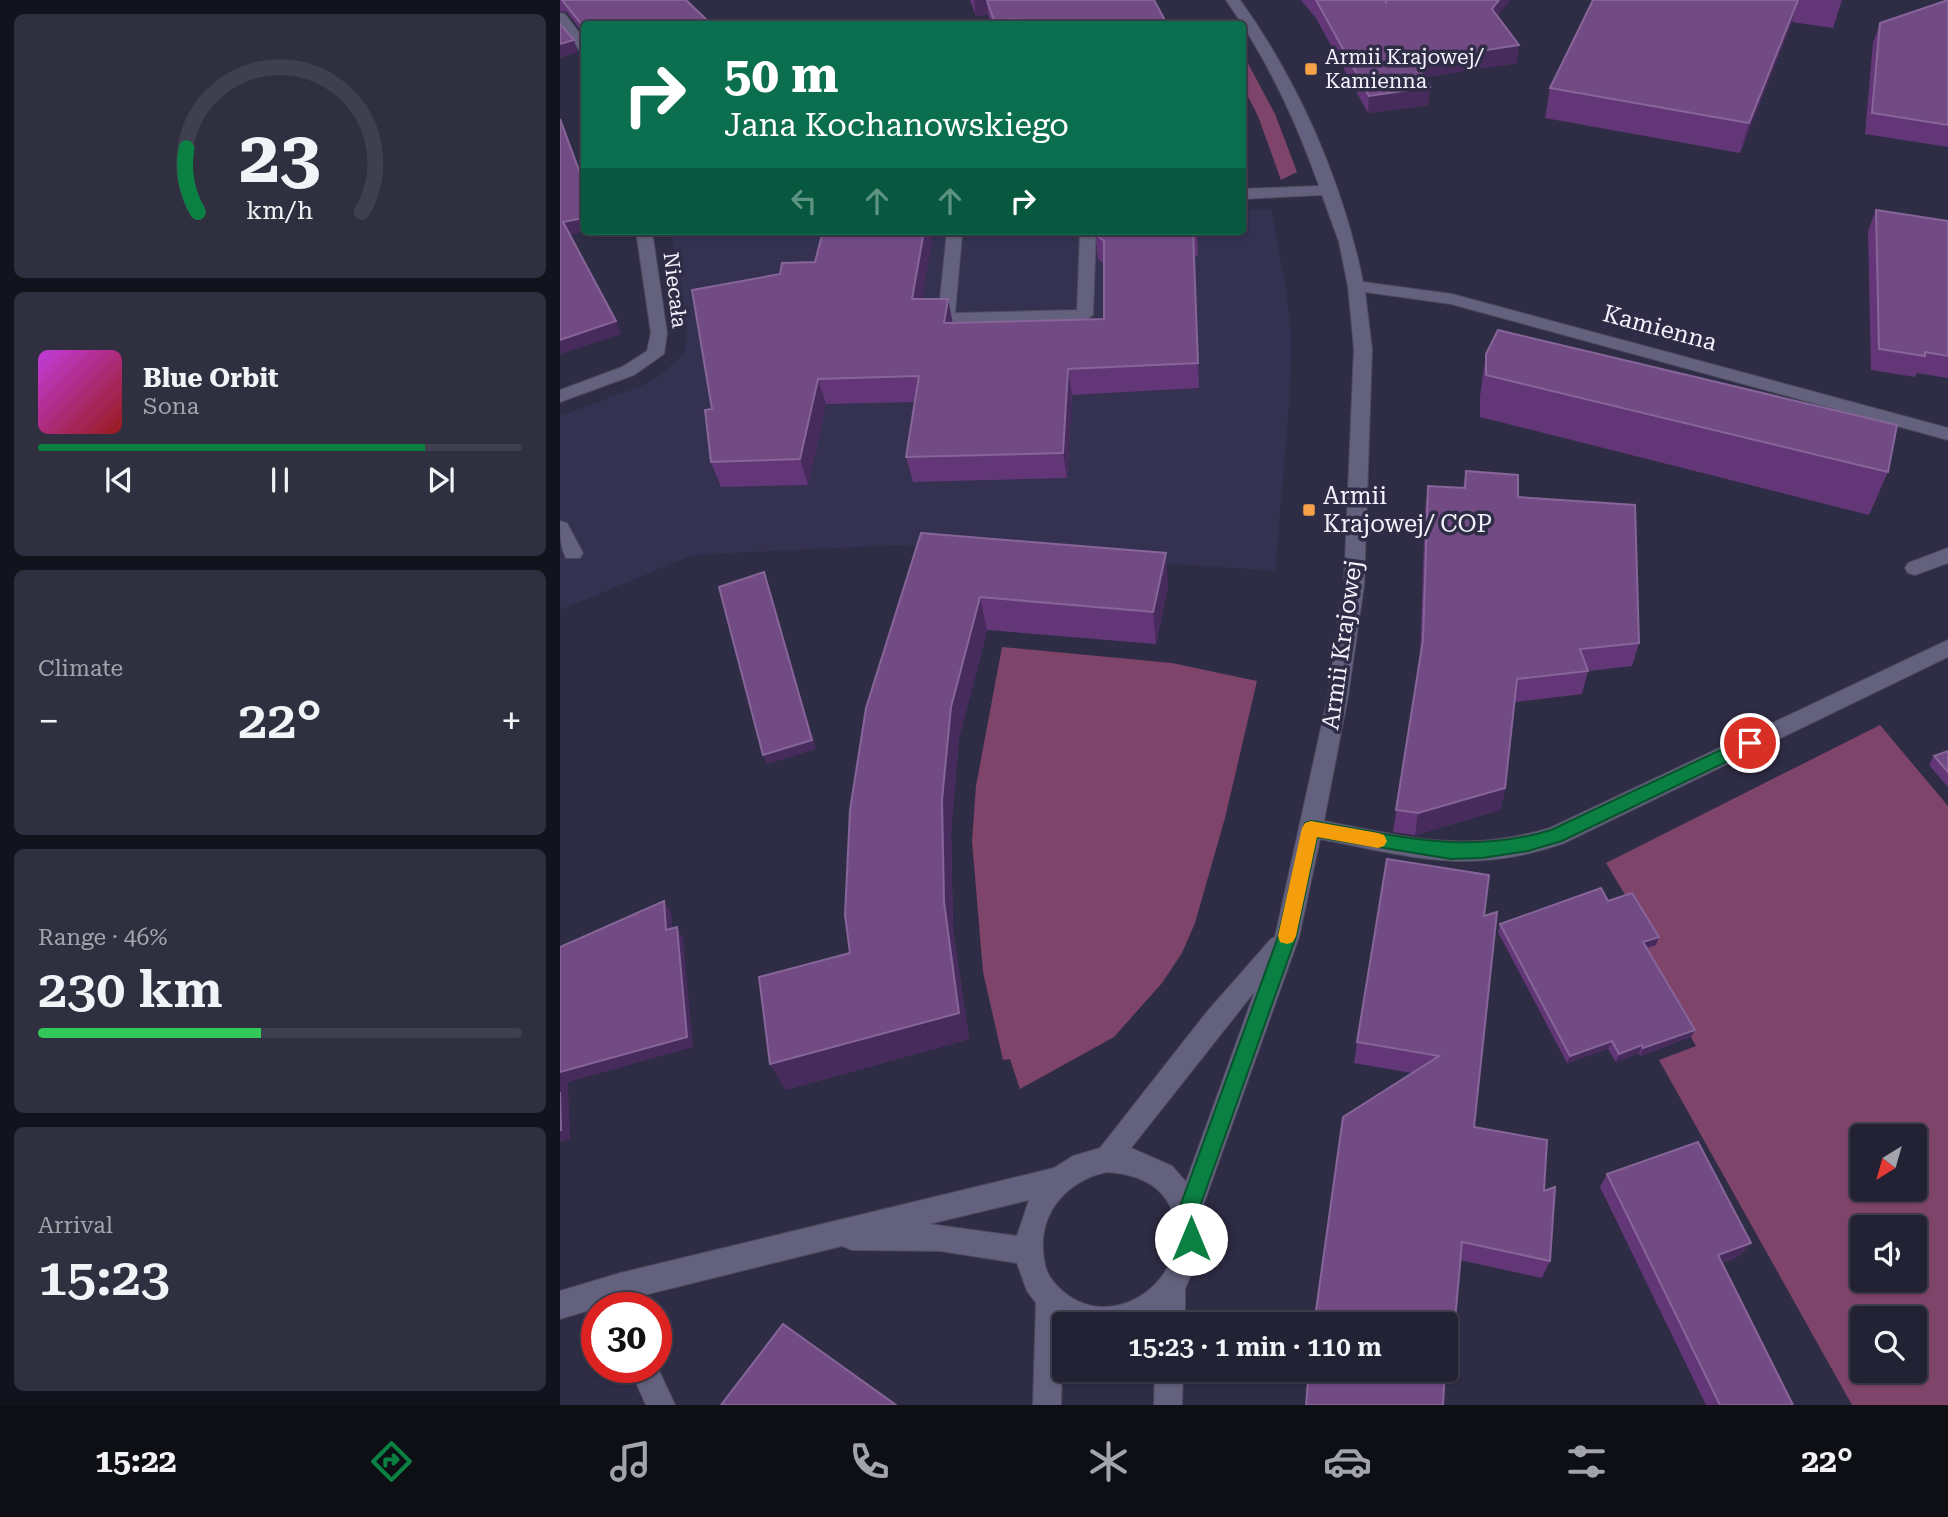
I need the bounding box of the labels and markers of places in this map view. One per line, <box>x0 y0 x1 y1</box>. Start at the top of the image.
place label: Armii Krajowej/ Kamienna <box>1325 45 1485 93</box>
marker: Armii Krajowej/ Kamienna <box>1303 61 1319 77</box>
place label: Armii Krajowej/ COP <box>1323 482 1492 538</box>
marker: Armii Krajowej/ COP <box>1301 502 1317 518</box>
pin <box>1720 713 1780 773</box>

